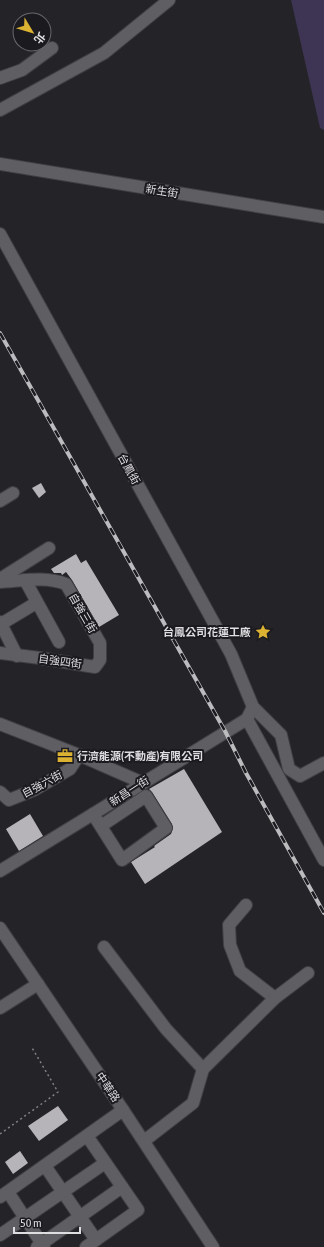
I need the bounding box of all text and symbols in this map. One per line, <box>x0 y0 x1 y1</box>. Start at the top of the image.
north arrow <box>12 12 52 52</box>
text: 北 <box>32 30 48 46</box>
street label: 新生街 <box>145 182 179 200</box>
street label: 台鳳街 <box>116 452 142 486</box>
street label: 自強三街 <box>67 591 99 635</box>
place icon: 台鳳公司花蓮工廠 <box>254 623 272 641</box>
place label: 台鳳公司花蓮工廠 <box>163 626 251 638</box>
street label: 自強四街 <box>37 652 83 670</box>
office icon: 行濟能源(不動產)有限公司 <box>56 747 74 765</box>
place label: 行濟能源(不動產)有限公司 <box>77 750 203 762</box>
street label: 自強六街 <box>20 768 64 800</box>
street label: 新昌一街 <box>107 774 151 808</box>
street label: 中華路 <box>94 1070 122 1104</box>
scale bar <box>14 1209 80 1235</box>
text: 50 m <box>20 1216 42 1230</box>

